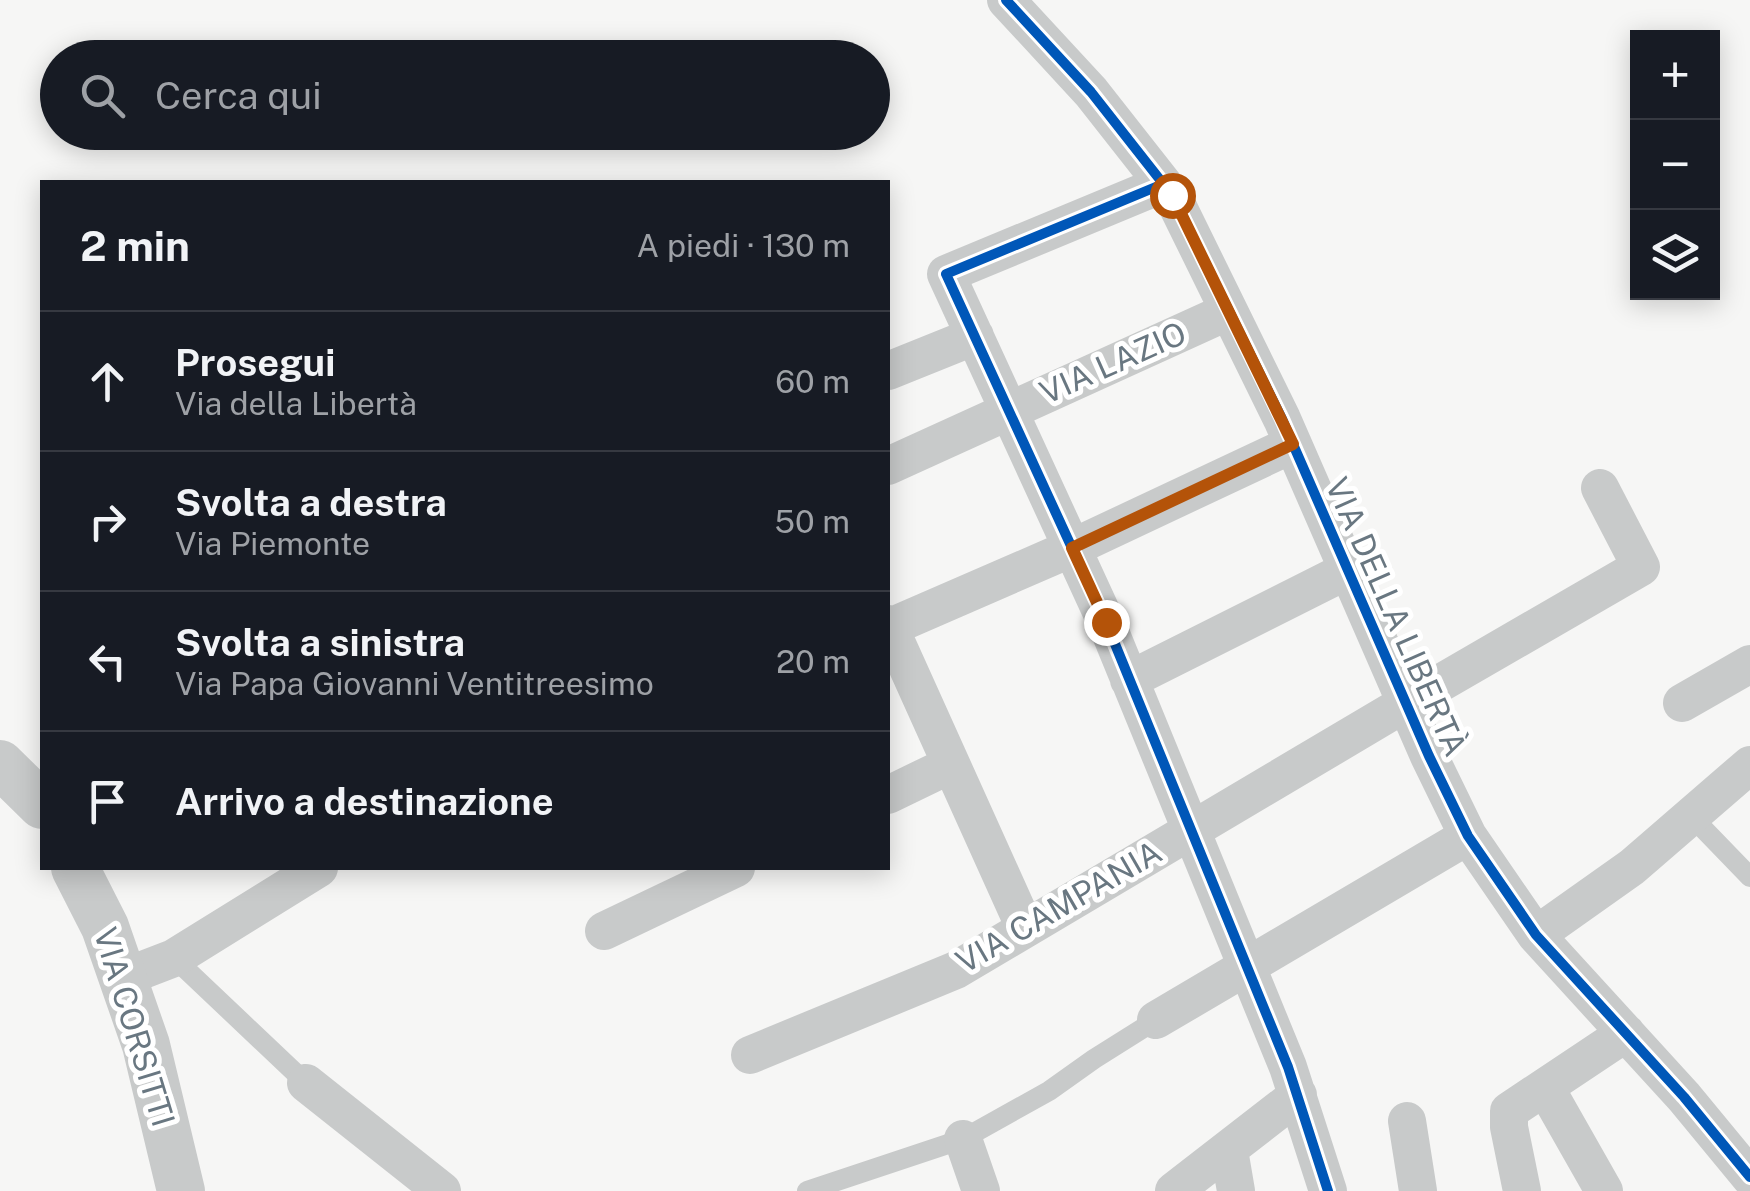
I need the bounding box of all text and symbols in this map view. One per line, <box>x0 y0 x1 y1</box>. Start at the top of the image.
map controls <box>1630 30 1720 300</box>
button: + <box>1630 30 1720 120</box>
search box <box>40 40 890 150</box>
icon: search <box>75 68 130 123</box>
text: Cerca qui <box>155 73 322 118</box>
button: − <box>1630 120 1720 210</box>
route start <box>1150 173 1196 219</box>
button: layers <box>1630 210 1720 300</box>
text: 2 min <box>80 221 190 270</box>
text: A piedi · 130 m <box>636 227 850 264</box>
street label: VIA LAZIO <box>1034 314 1192 411</box>
text: Prosegui <box>175 340 335 385</box>
icon: ahead <box>80 354 135 409</box>
text: 60 m <box>775 363 850 400</box>
text: Via della Libertà <box>175 385 417 422</box>
street label: VIA DELLA LIBERTÀ <box>1318 472 1475 762</box>
text: Svolta a destra <box>175 480 447 525</box>
icon: right <box>80 494 135 549</box>
text: 50 m <box>774 503 850 540</box>
text: Via Piemonte <box>175 525 370 562</box>
route end <box>1084 600 1130 646</box>
text: Svolta a sinistra <box>175 620 465 665</box>
icon: left <box>80 634 135 689</box>
text: 20 m <box>776 643 850 680</box>
text: Via Papa Giovanni Ventitreesimo <box>175 665 654 702</box>
icon: arrive <box>80 774 135 829</box>
text: Arrivo a destinazione <box>175 779 554 824</box>
street label: VIA CAMPANIA <box>950 833 1168 980</box>
street label: VIA CORSITTI <box>87 923 182 1131</box>

